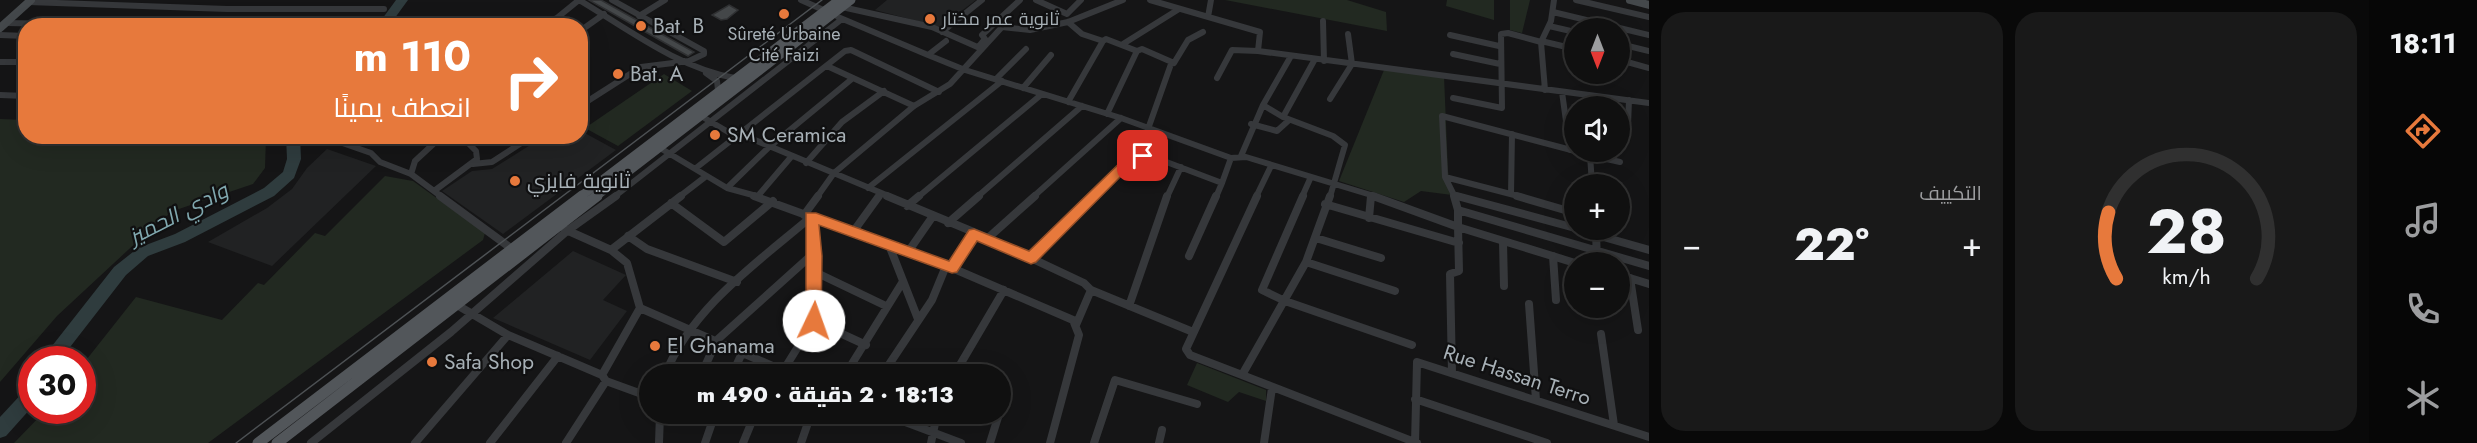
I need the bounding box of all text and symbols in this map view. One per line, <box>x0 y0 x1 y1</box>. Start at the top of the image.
place label: ثانوية عمر مختار <box>941 6 1059 32</box>
marker: Sûreté Urbaine Cité Faizi <box>777 7 791 21</box>
place label: Bat. B <box>653 11 704 41</box>
marker: ثانوية عمر مختار <box>923 12 937 26</box>
north arrow <box>1564 18 1630 84</box>
map controls <box>1564 18 1630 318</box>
marker: Bat. B <box>634 19 648 33</box>
place label: Sûreté Urbaine Cité Faizi <box>727 21 841 68</box>
text: 18:11 <box>2390 24 2456 63</box>
text: 110 m <box>353 26 471 87</box>
icon: right <box>492 42 570 120</box>
place label: Bat. A <box>630 59 683 89</box>
marker: Bat. A <box>611 67 625 81</box>
text: انعطف يمينًا <box>333 88 471 127</box>
button: sound <box>1564 96 1630 162</box>
icon: directions <box>2402 110 2444 152</box>
place label: SM Ceramica <box>727 120 846 150</box>
marker: SM Ceramica <box>708 128 722 142</box>
pin <box>1117 130 1168 181</box>
icon: arrive <box>1126 139 1159 172</box>
place label: ثانوية فايزي <box>527 166 631 197</box>
water label: وادي الحميز <box>120 173 236 255</box>
marker: ثانوية فايزي <box>508 174 522 188</box>
button: + <box>1564 174 1630 240</box>
text: التكييف <box>1919 179 1982 208</box>
text: 28 <box>2146 186 2226 276</box>
icon: music <box>2402 199 2444 241</box>
text: 22° <box>1794 212 1869 277</box>
text: − <box>1682 221 1701 268</box>
text: + <box>1962 221 1982 268</box>
button: − <box>1564 252 1630 318</box>
text: km/h <box>2162 261 2210 292</box>
icon: phone <box>2402 288 2444 330</box>
position arrow <box>782 289 846 353</box>
place label: El Ghanama <box>667 331 775 361</box>
street label: Rue Hassan Terro <box>1439 337 1595 413</box>
marker: El Ghanama <box>648 339 662 353</box>
speed limit sign: 30 <box>18 346 96 424</box>
place label: Safa Shop <box>444 347 534 377</box>
marker: Safa Shop <box>425 355 439 369</box>
icon: climate <box>2402 377 2444 419</box>
text: 18:13 · 2 دقيقة · 490 m <box>697 378 953 410</box>

